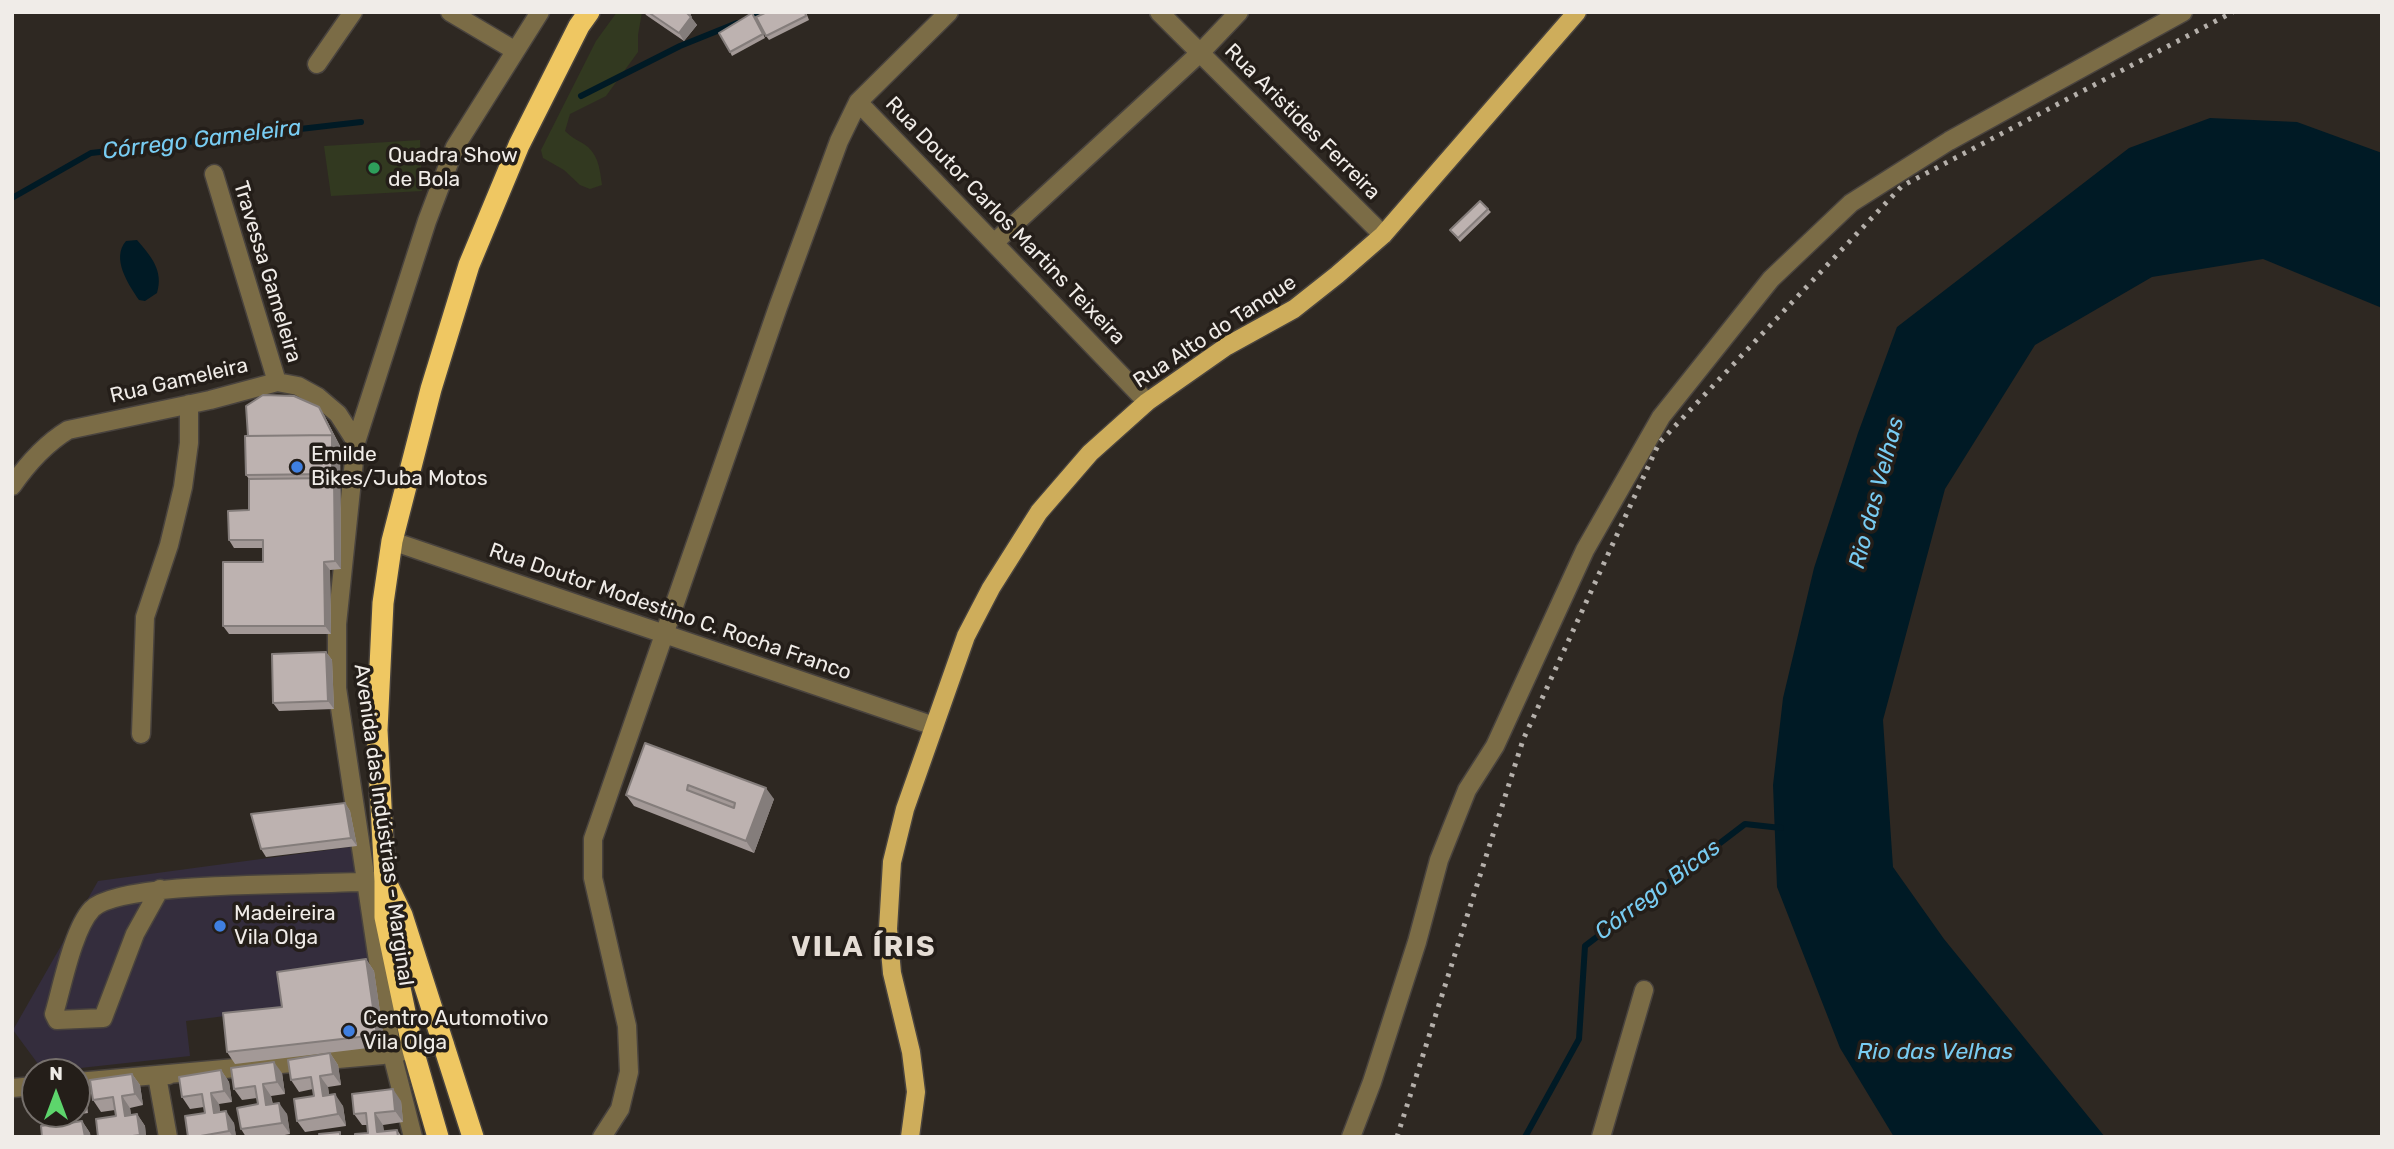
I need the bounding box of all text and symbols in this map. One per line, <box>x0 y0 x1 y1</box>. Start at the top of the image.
street label: Rua Aristides Ferreira <box>1219 39 1385 205</box>
street label: Rua Doutor Carlos Martins Teixeira <box>880 92 1130 350</box>
water label: Córrego Gameleira <box>101 114 303 166</box>
place label: Quadra Show de Bola <box>388 143 518 193</box>
marker: Quadra Show de Bola <box>366 160 382 176</box>
street label: Travessa Gameleira <box>227 178 307 366</box>
street label: Rua Alto do Tanque <box>1129 270 1301 394</box>
street label: Rua Gameleira <box>108 353 250 409</box>
water label: Rio das Velhas <box>1844 414 1910 572</box>
place label: Emilde Bikes/Juba Motos <box>311 442 488 492</box>
marker: Emilde Bikes/Juba Motos <box>289 459 305 475</box>
street label: Rua Doutor Modestino C. Rocha Franco <box>486 538 854 686</box>
street label: Avenida das Indústrias - Marginal <box>348 662 418 988</box>
water label: Córrego Bicas <box>1590 834 1726 946</box>
place label: Madeireira Vila Olga <box>234 901 336 951</box>
marker: Madeireira Vila Olga <box>212 918 228 934</box>
district label: VILA ÍRIS <box>792 931 936 965</box>
place label: Centro Automotivo Vila Olga <box>363 1006 549 1056</box>
marker: Centro Automotivo Vila Olga <box>341 1023 357 1039</box>
water label: Rio das Velhas <box>1857 1038 2013 1066</box>
north arrow <box>21 1058 91 1128</box>
text: N <box>49 1062 63 1085</box>

